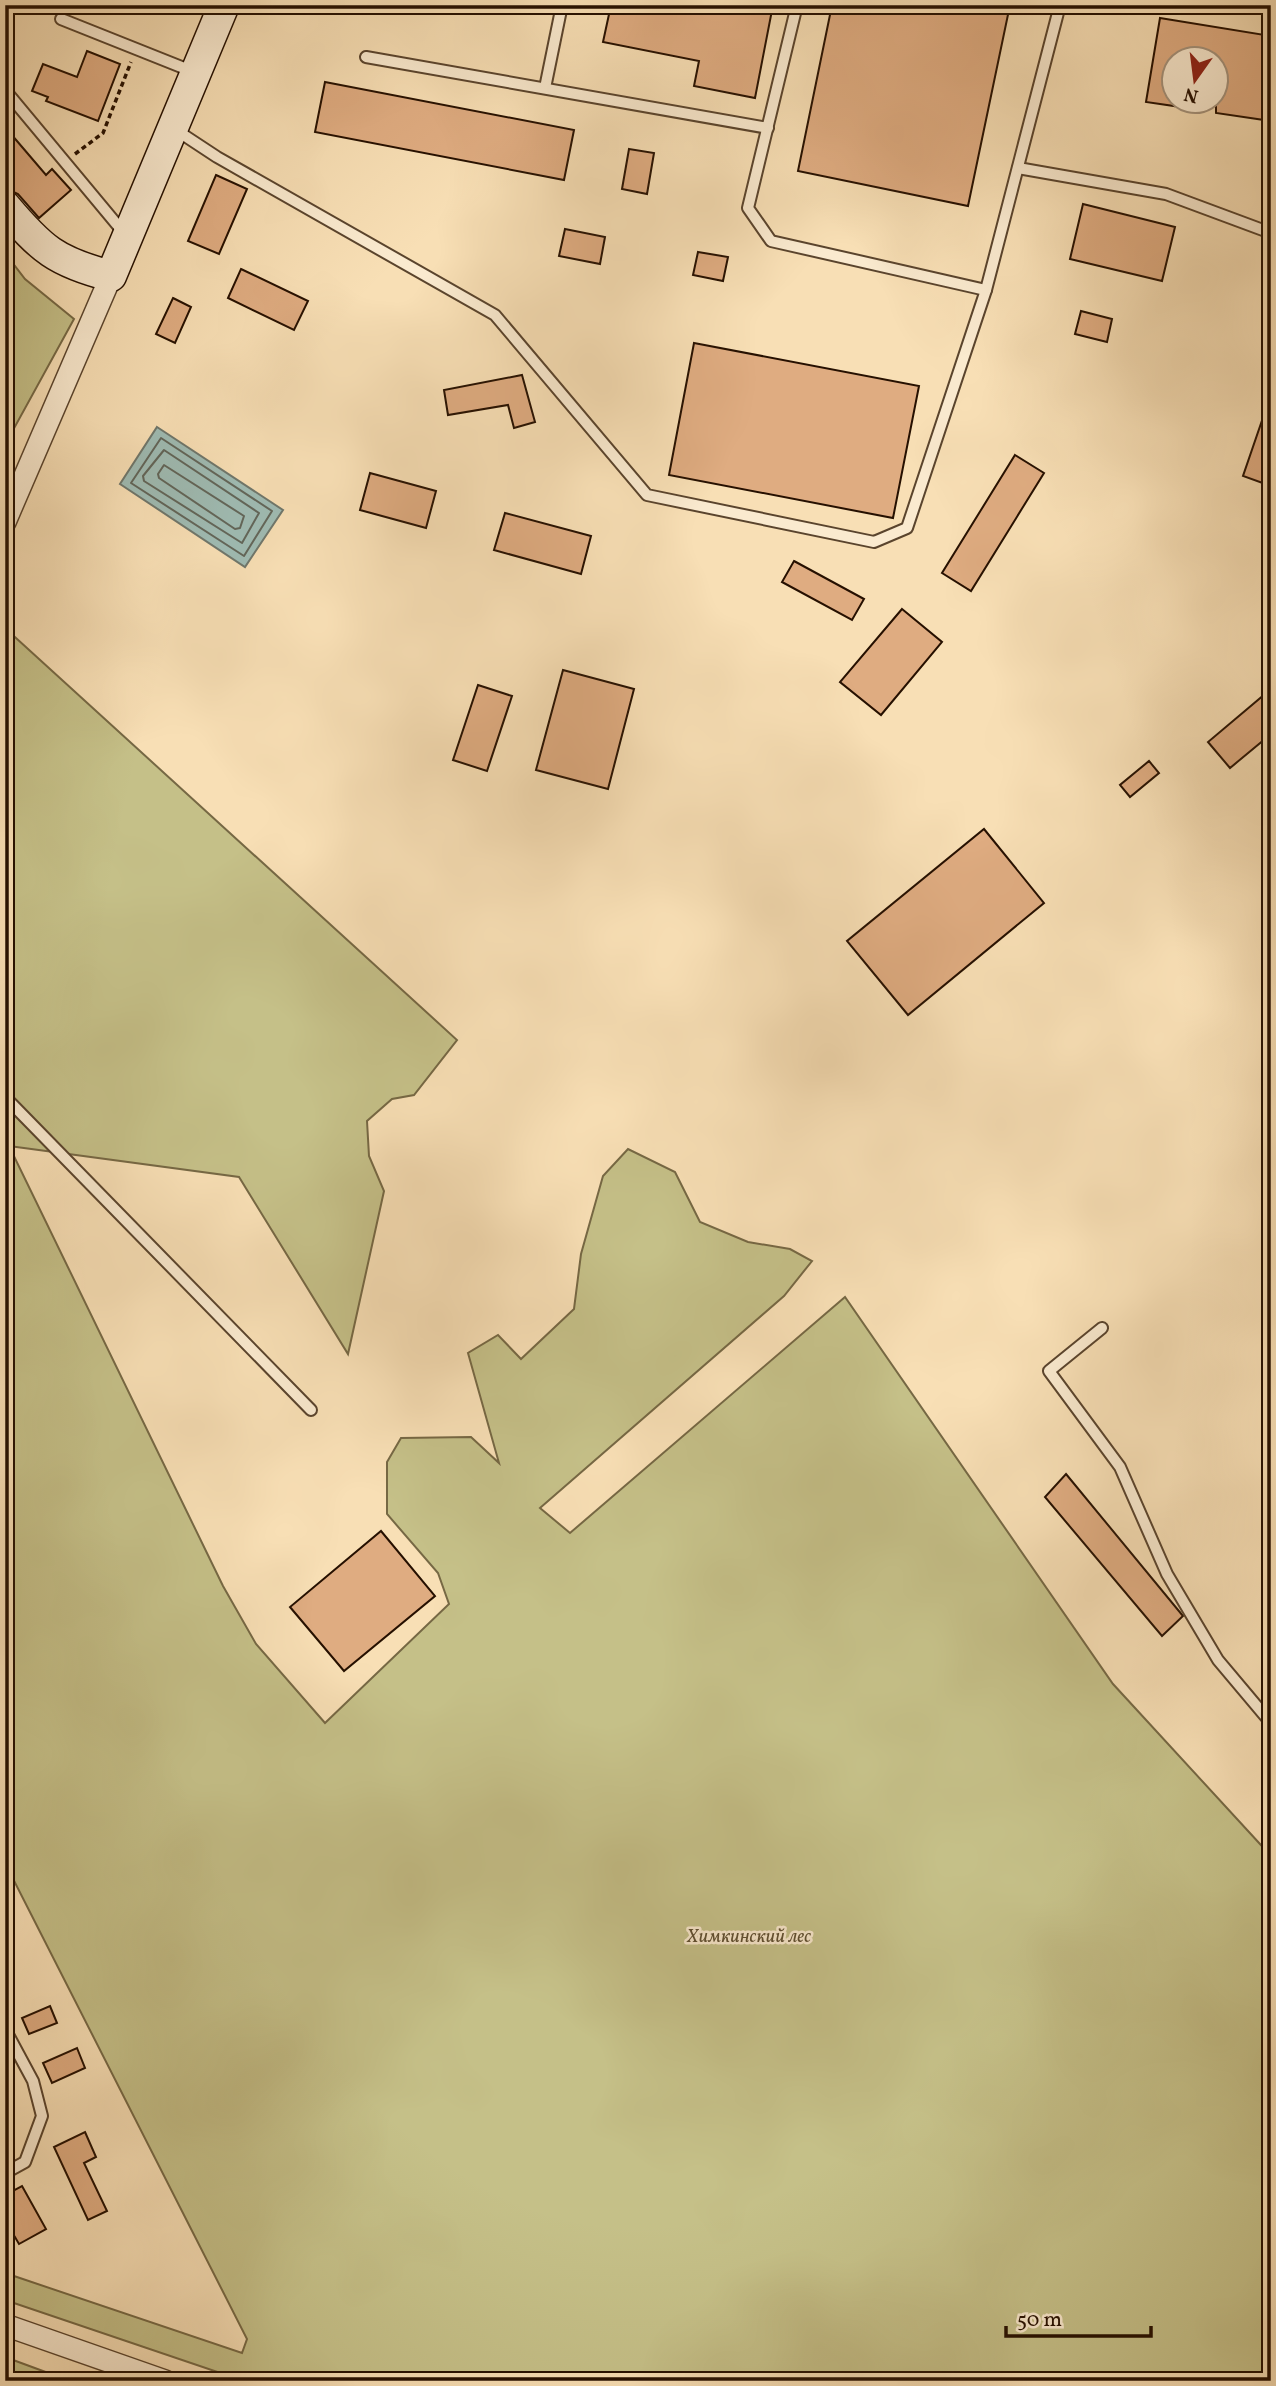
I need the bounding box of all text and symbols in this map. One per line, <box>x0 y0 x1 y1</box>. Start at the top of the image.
north arrow <box>1160 46 1230 116</box>
text: N <box>1181 80 1201 109</box>
park label: Химкинский лес <box>686 1924 811 1950</box>
scale bar <box>1006 2295 1152 2339</box>
text: 50 m <box>1017 2306 1062 2335</box>

